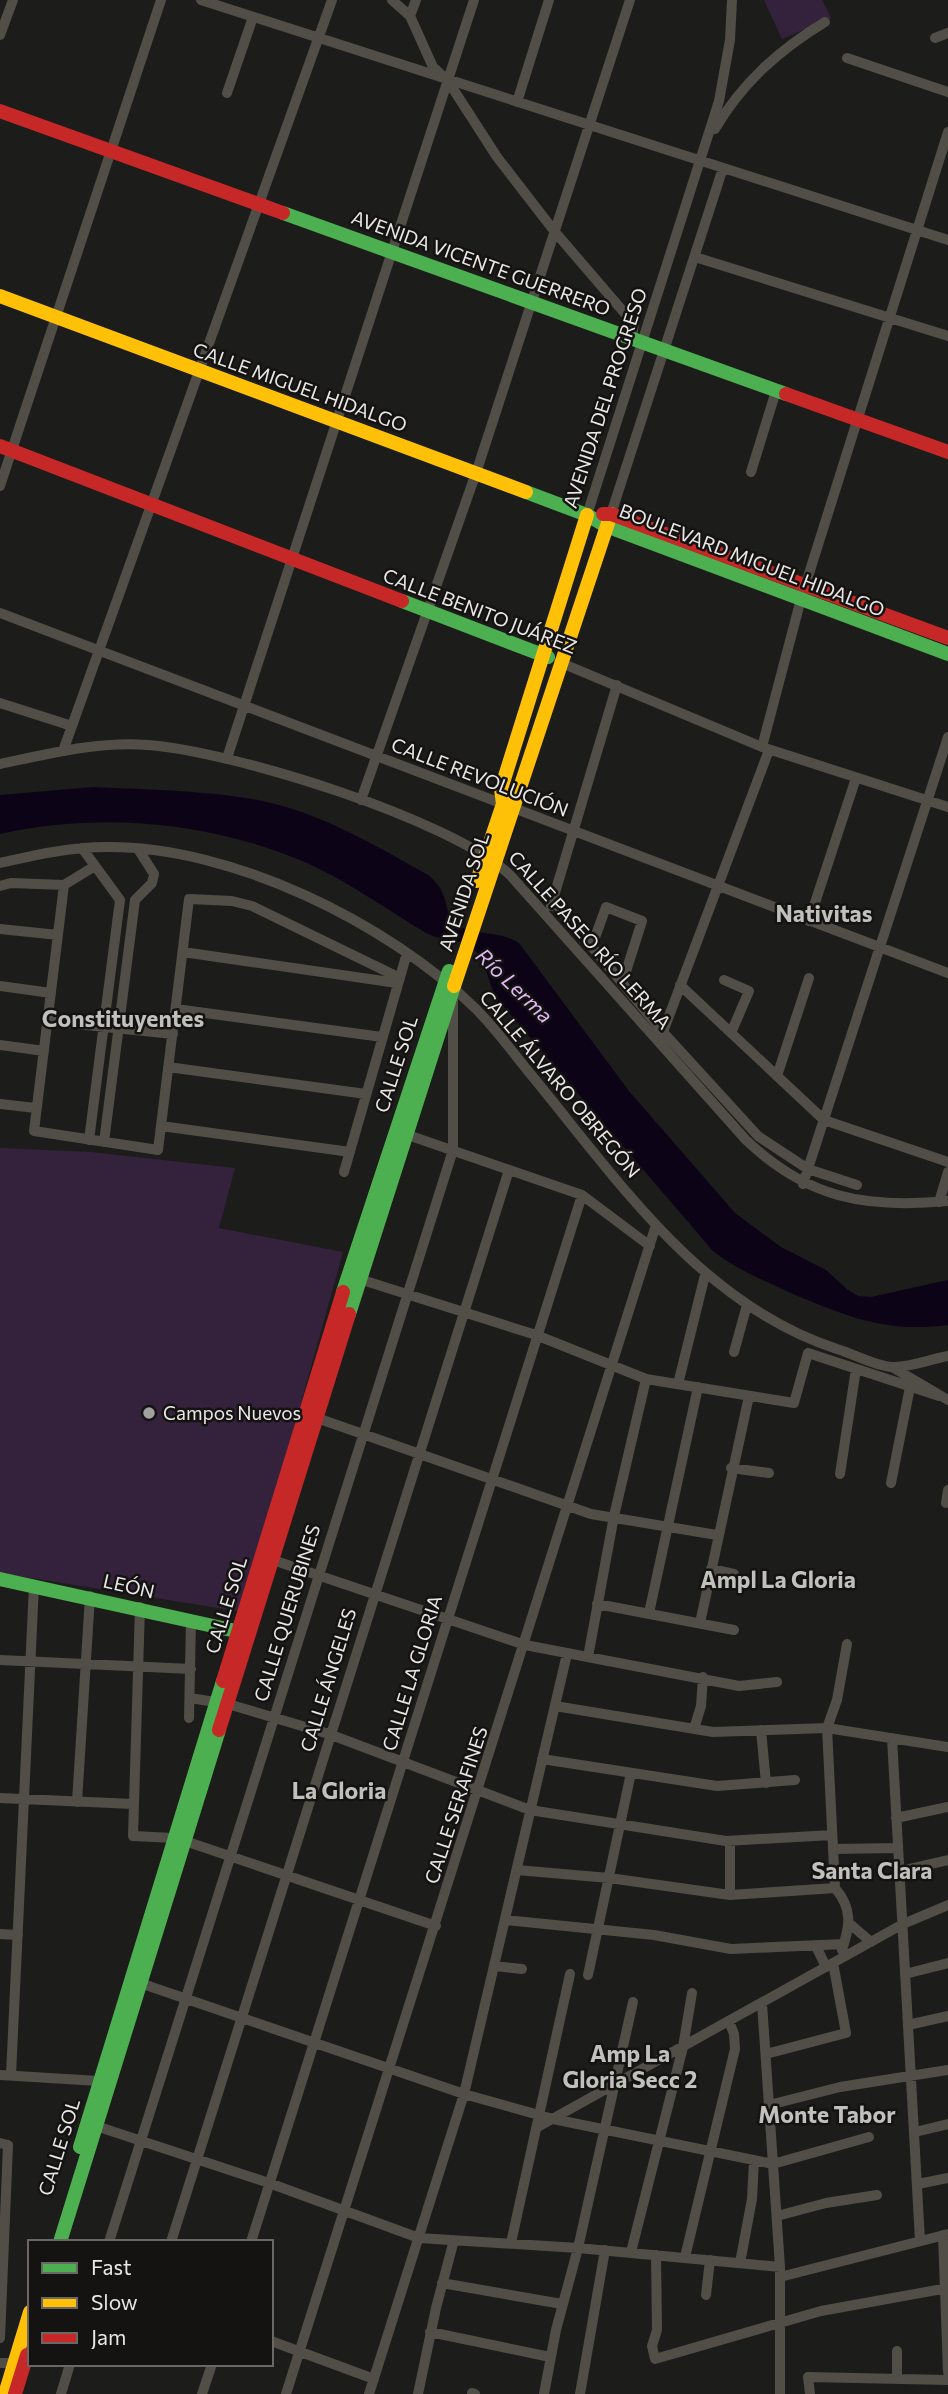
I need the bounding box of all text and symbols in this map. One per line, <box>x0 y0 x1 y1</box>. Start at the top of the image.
street label: AVENIDA VICENTE GUERRERO <box>349 205 614 320</box>
street label: AVENIDA DEL PROGRESO <box>558 285 651 511</box>
street label: CALLE MIGUEL HIDALGO <box>190 337 410 436</box>
street label: BOULEVARD MIGUEL HIDALGO <box>616 498 888 621</box>
street label: CALLE BENITO JUÁREZ <box>380 563 580 658</box>
street label: CALLE REVOLUCIÓN <box>388 731 572 821</box>
street label: AVENIDA SOL <box>434 829 494 954</box>
street label: CALLE PASEO RÍO LERMA <box>504 846 676 1033</box>
district label: Nativitas <box>776 899 873 927</box>
water label: Río Lerma <box>472 942 559 1028</box>
street label: CALLE ÁLVARO OBREGÓN <box>475 985 646 1182</box>
district label: Constituyentes <box>42 1004 204 1032</box>
street label: CALLE SOL <box>369 1012 422 1115</box>
place label: Campos Nuevos <box>163 1401 301 1424</box>
marker: Campos Nuevos <box>141 1405 157 1421</box>
street label: CALLE QUERUBINES <box>249 1521 324 1704</box>
street label: CALLE SOL <box>200 1553 251 1656</box>
district label: Ampl La Gloria <box>700 1565 856 1593</box>
street label: LEÓN <box>101 1567 157 1603</box>
street label: CALLE LA GLORIA <box>377 1592 446 1753</box>
street label: CALLE ÁNGELES <box>295 1605 360 1754</box>
street label: CALLE SERAFINES <box>419 1723 492 1886</box>
district label: La Gloria <box>292 1776 386 1804</box>
district label: Santa Clara <box>812 1856 932 1884</box>
district label: Amp La Gloria Secc 2 <box>563 2039 697 2093</box>
street label: CALLE SOL <box>33 2095 84 2198</box>
district label: Monte Tabor <box>758 2100 896 2128</box>
legend <box>28 2240 273 2366</box>
text: Fast <box>91 2254 132 2279</box>
text: Slow <box>91 2289 138 2314</box>
text: Jam <box>91 2324 126 2349</box>

